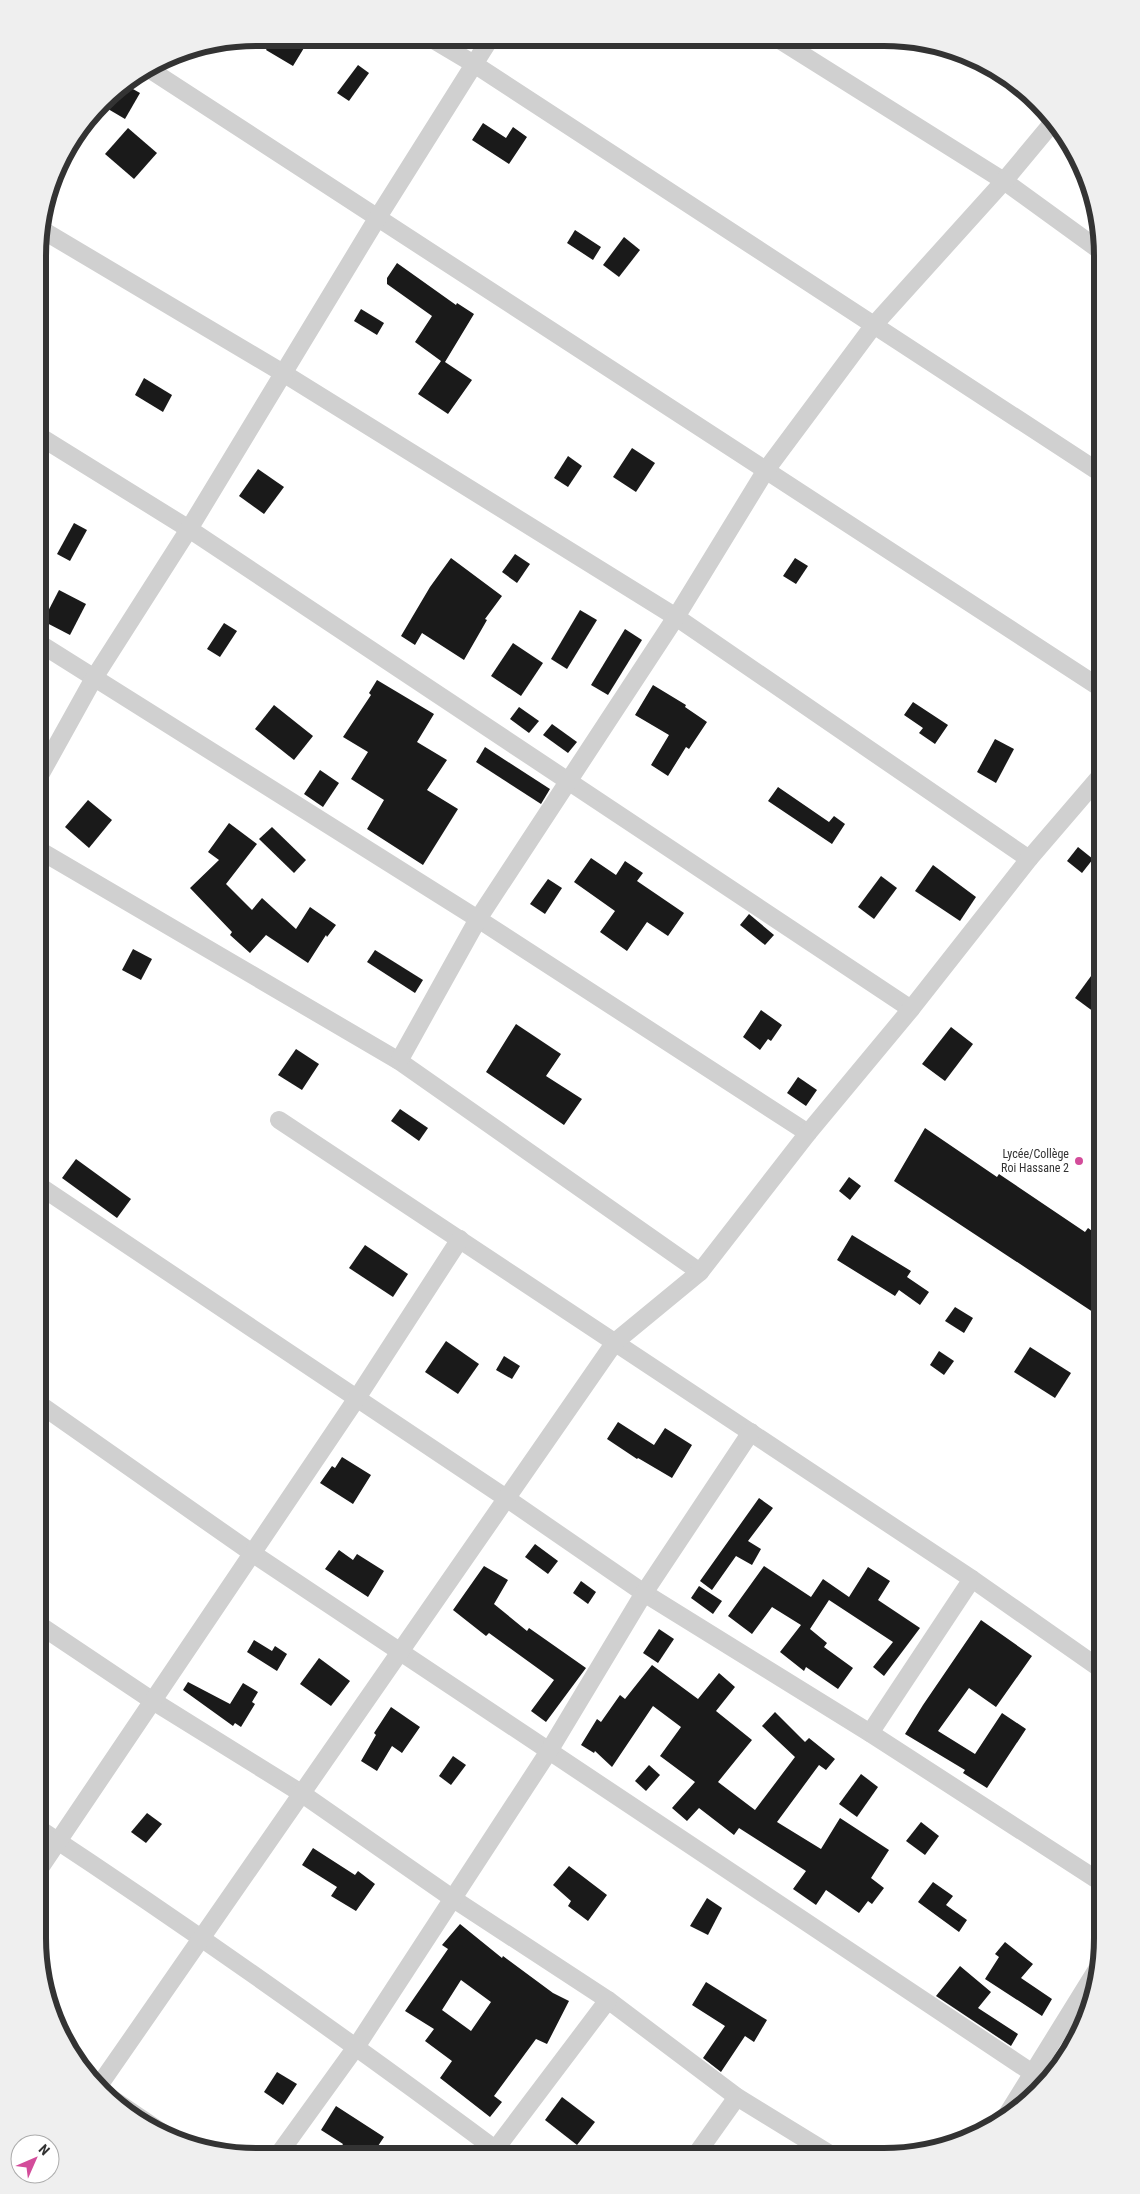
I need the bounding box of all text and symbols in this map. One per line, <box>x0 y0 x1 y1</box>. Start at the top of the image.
place label: Lycée/Collège Roi Hassane 2 <box>1001 1147 1069 1175</box>
marker: Lycée/Collège Roi Hassane 2 <box>1073 1155 1085 1167</box>
north arrow <box>10 2134 60 2184</box>
text: N <box>36 2141 53 2158</box>

